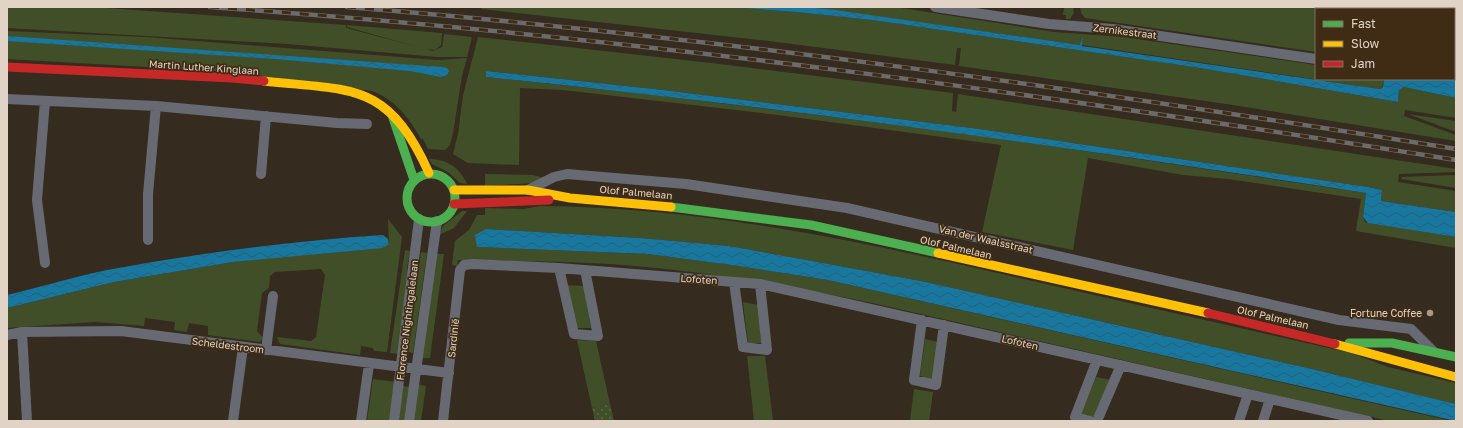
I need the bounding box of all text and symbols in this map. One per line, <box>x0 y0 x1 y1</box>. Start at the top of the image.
legend <box>1315 8 1455 80</box>
text: Fast <box>1351 16 1376 31</box>
street label: Zernikestraat <box>1093 21 1157 41</box>
text: Slow <box>1351 36 1379 51</box>
text: Jam <box>1351 56 1375 71</box>
street label: Martin Luther Kinglaan <box>149 57 259 77</box>
street label: Olof Palmelaan <box>599 183 673 201</box>
street label: Van der Waalsstraat <box>938 222 1034 256</box>
street label: Olof Palmelaan <box>919 233 993 261</box>
street label: Florence Nightingalelaan <box>394 259 420 381</box>
street label: Lofoten <box>680 272 718 286</box>
street label: Olof Palmelaan <box>1236 303 1310 331</box>
place label: Fortune Coffee <box>1350 307 1422 319</box>
marker: Fortune Coffee <box>1425 308 1435 318</box>
street label: Sardinië <box>445 318 461 358</box>
street label: Lofoten <box>1001 332 1039 352</box>
street label: Scheldestroom <box>191 335 265 355</box>

